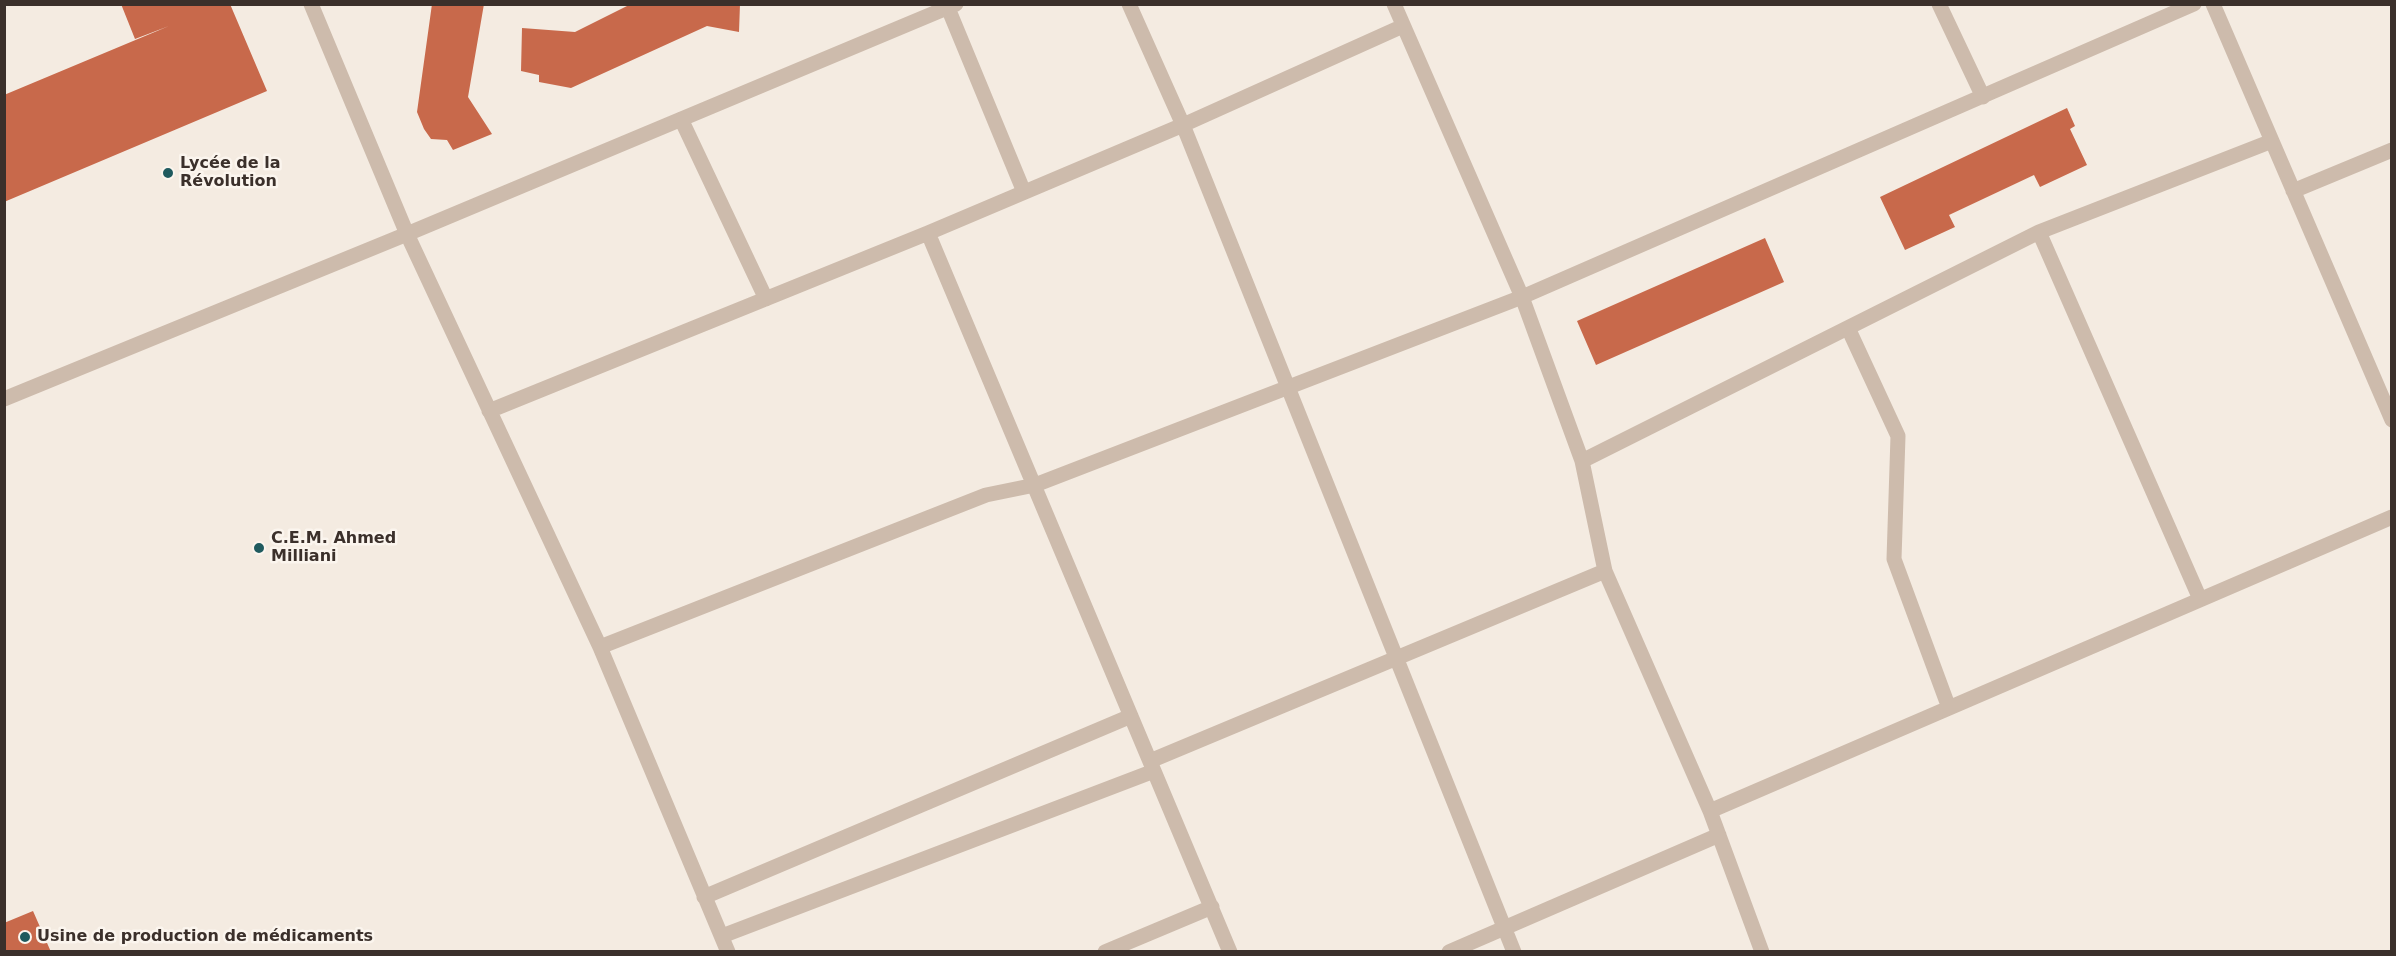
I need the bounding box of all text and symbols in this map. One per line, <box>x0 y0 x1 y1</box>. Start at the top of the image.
place label: Lycée de la Révolution <box>180 154 280 192</box>
marker: Lycée de la Révolution <box>161 166 175 180</box>
place label: C.E.M. Ahmed Milliani <box>271 529 396 567</box>
marker: C.E.M. Ahmed Milliani <box>252 541 266 555</box>
place label: Usine de production de médicaments <box>37 927 373 947</box>
marker: Usine de production de médicaments <box>18 930 32 944</box>

